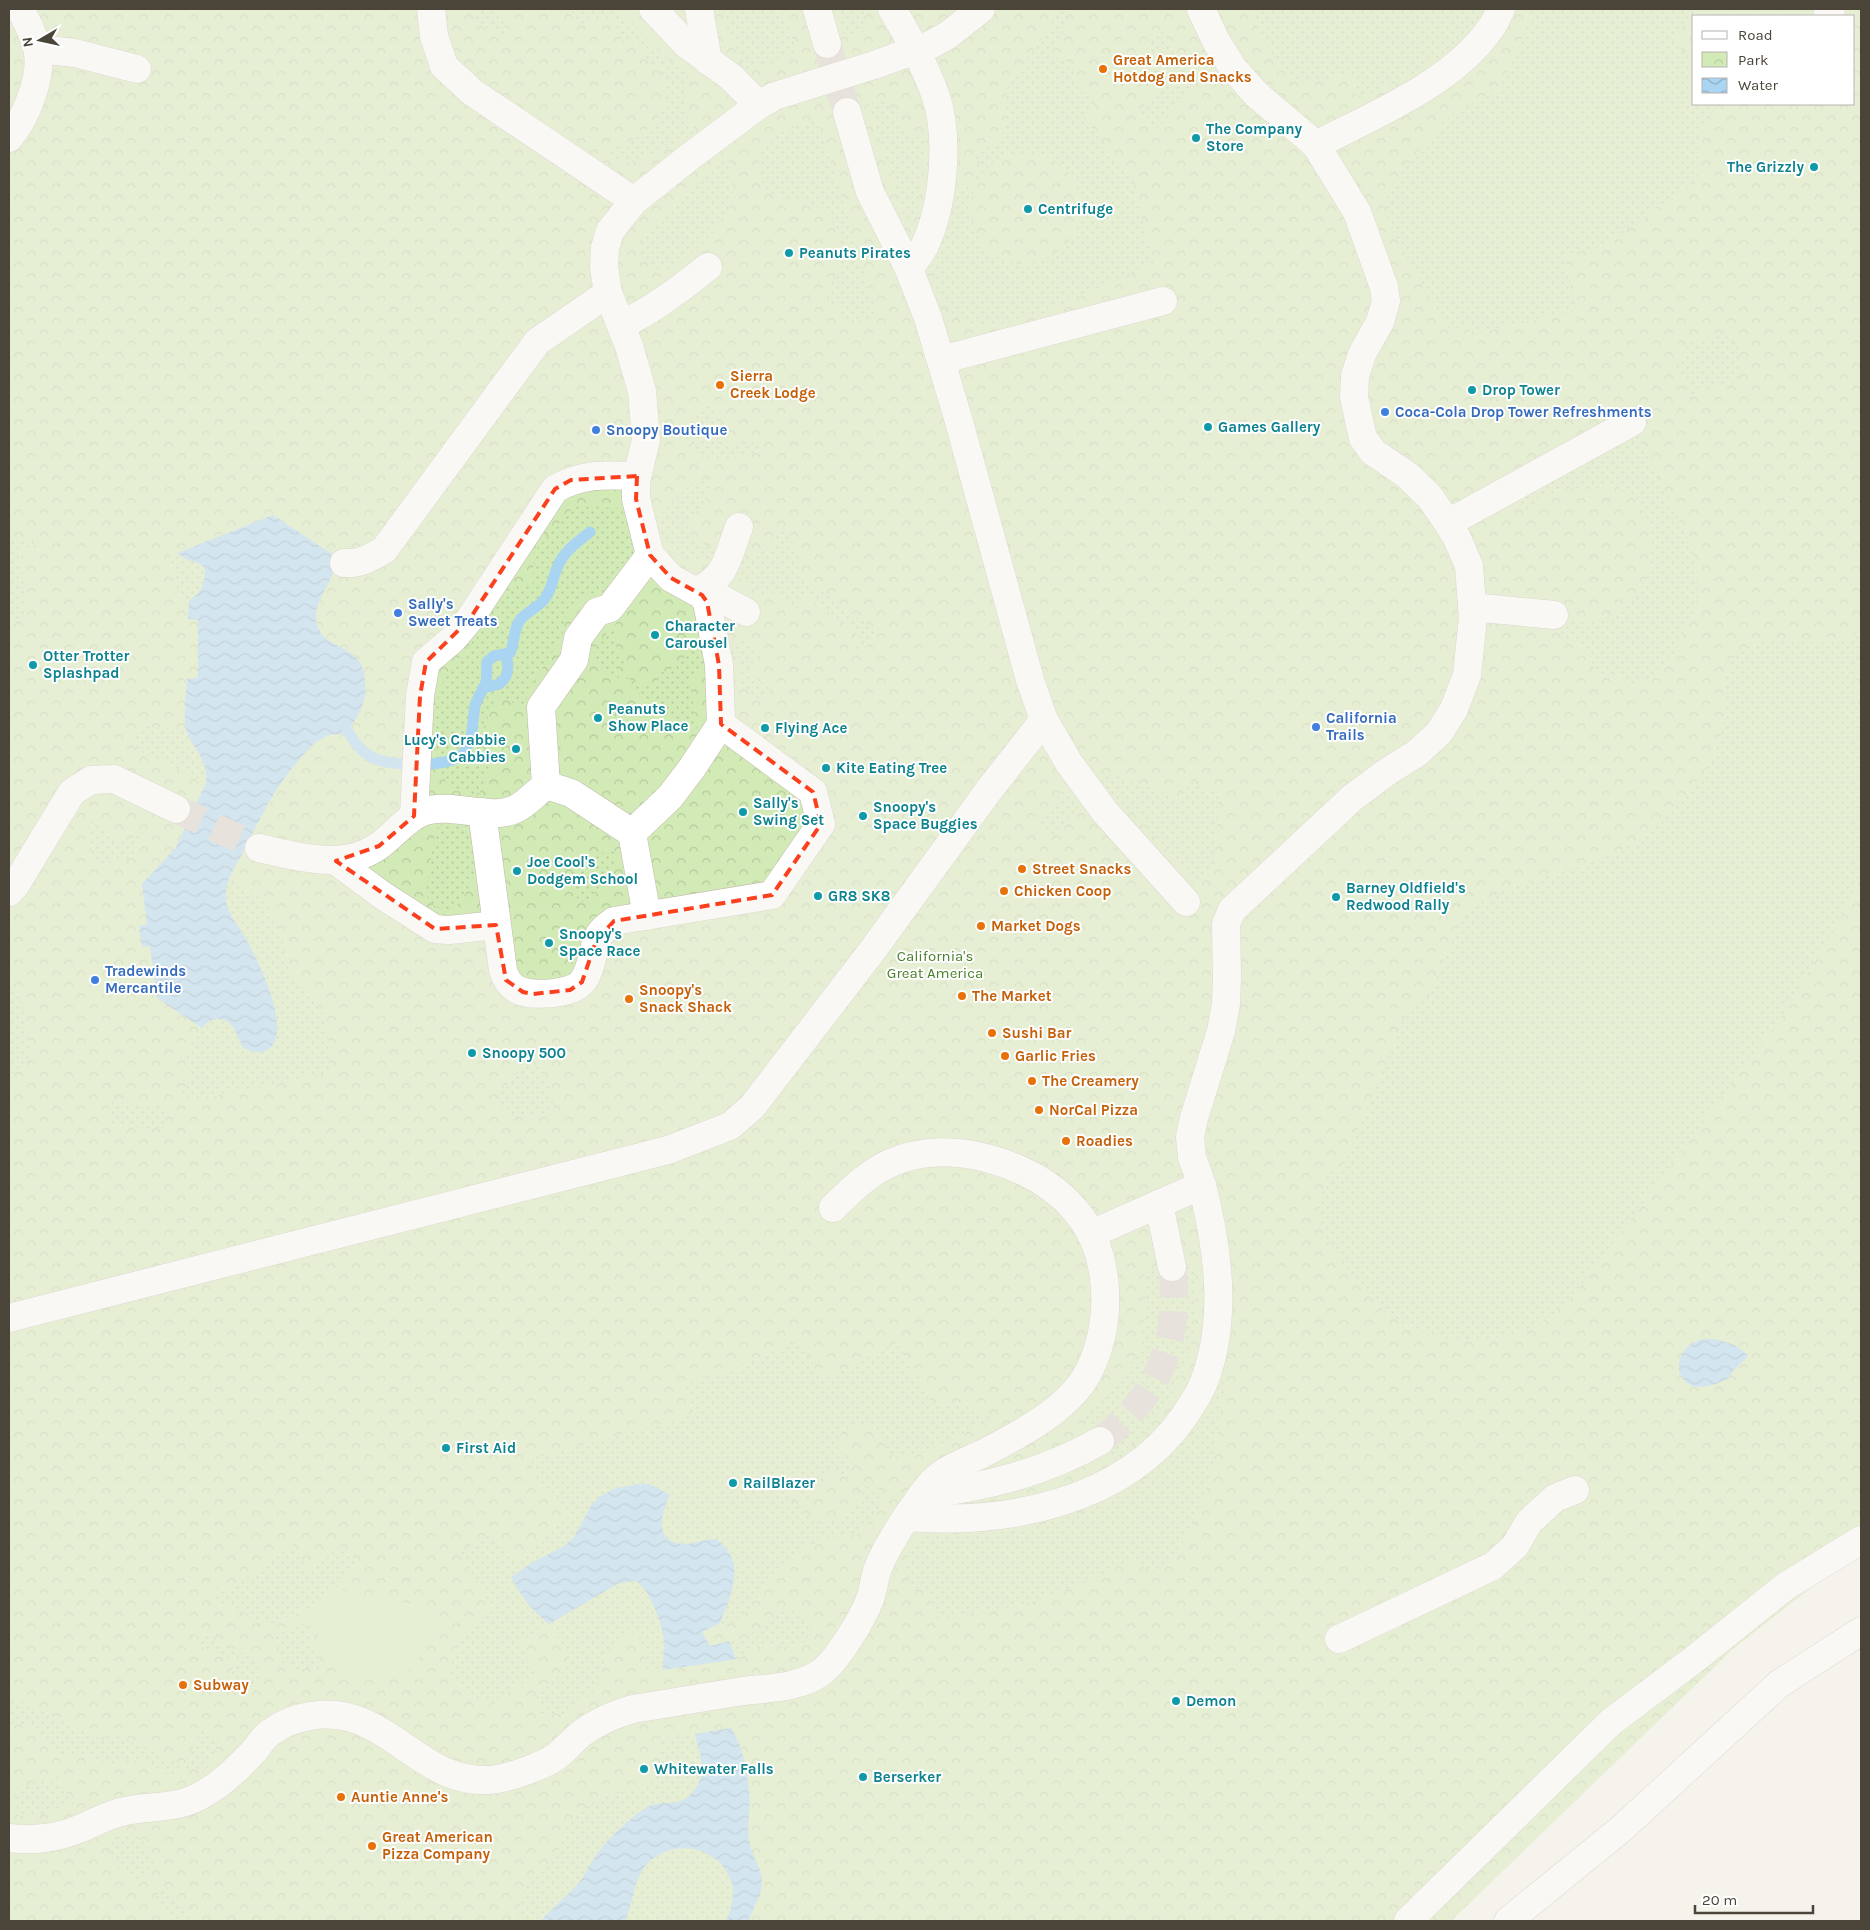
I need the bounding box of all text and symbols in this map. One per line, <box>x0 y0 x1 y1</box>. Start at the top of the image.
north arrow <box>15 15 65 65</box>
legend <box>1692 15 1855 105</box>
text: Road <box>1738 26 1773 44</box>
text: N <box>18 36 37 48</box>
place label: Great America Hotdog and Snacks <box>1113 51 1252 86</box>
text: Park <box>1738 51 1768 69</box>
marker: Great America Hotdog and Snacks <box>1097 63 1109 75</box>
text: Water <box>1738 76 1779 94</box>
place label: The Company Store <box>1206 120 1303 155</box>
marker: The Company Store <box>1190 132 1202 144</box>
place label: The Grizzly <box>1727 158 1804 176</box>
marker: The Grizzly <box>1808 161 1820 173</box>
place label: Centrifuge <box>1038 200 1113 218</box>
marker: Centrifuge <box>1022 203 1034 215</box>
place label: Peanuts Pirates <box>799 244 911 262</box>
marker: Peanuts Pirates <box>783 247 795 259</box>
place label: Sierra Creek Lodge <box>730 367 816 402</box>
marker: Sierra Creek Lodge <box>714 379 726 391</box>
place label: Drop Tower <box>1482 381 1560 399</box>
marker: Drop Tower <box>1466 384 1478 396</box>
place label: Coca-Cola Drop Tower Refreshments <box>1395 403 1652 421</box>
marker: Coca-Cola Drop Tower Refreshments <box>1379 406 1391 418</box>
place label: Games Gallery <box>1218 418 1321 436</box>
place label: Snoopy Boutique <box>606 421 727 439</box>
marker: Games Gallery <box>1202 421 1214 433</box>
marker: Snoopy Boutique <box>590 424 602 436</box>
place label: Sally's Sweet Treats <box>408 595 498 630</box>
marker: Sally's Sweet Treats <box>392 607 404 619</box>
place label: Character Carousel <box>665 617 735 652</box>
marker: Character Carousel <box>649 629 661 641</box>
place label: Otter Trotter Splashpad <box>43 647 130 682</box>
marker: Otter Trotter Splashpad <box>27 659 39 671</box>
place label: Peanuts Show Place <box>608 700 689 735</box>
place label: California Trails <box>1326 709 1397 744</box>
marker: Peanuts Show Place <box>592 712 604 724</box>
place label: Flying Ace <box>775 719 847 737</box>
marker: California Trails <box>1310 721 1322 733</box>
marker: Flying Ace <box>759 722 771 734</box>
place label: Lucy's Crabbie Cabbies <box>404 731 506 766</box>
marker: Lucy's Crabbie Cabbies <box>510 743 522 755</box>
place label: Kite Eating Tree <box>836 759 947 777</box>
marker: Kite Eating Tree <box>820 762 832 774</box>
place label: Sally's Swing Set <box>753 794 824 829</box>
place label: Snoopy's Space Buggies <box>873 798 978 833</box>
marker: Sally's Swing Set <box>737 806 749 818</box>
marker: Snoopy's Space Buggies <box>857 810 869 822</box>
place label: Joe Cool's Dodgem School <box>527 853 638 888</box>
place label: Street Snacks <box>1032 860 1131 878</box>
marker: Street Snacks <box>1016 863 1028 875</box>
marker: Joe Cool's Dodgem School <box>511 865 523 877</box>
place label: Barney Oldfield's Redwood Rally <box>1346 879 1466 914</box>
place label: Chicken Coop <box>1014 882 1111 900</box>
marker: Chicken Coop <box>998 885 1010 897</box>
place label: GR8 SK8 <box>828 887 890 905</box>
marker: GR8 SK8 <box>812 890 824 902</box>
marker: Barney Oldfield's Redwood Rally <box>1330 891 1342 903</box>
place label: Market Dogs <box>991 917 1081 935</box>
marker: Market Dogs <box>975 920 987 932</box>
place label: Snoopy's Space Race <box>559 925 641 960</box>
marker: Snoopy's Space Race <box>543 937 555 949</box>
park label: California's Great America <box>887 947 983 982</box>
place label: Tradewinds Mercantile <box>105 962 186 997</box>
marker: Tradewinds Mercantile <box>89 974 101 986</box>
place label: Snoopy's Snack Shack <box>639 981 732 1016</box>
place label: The Market <box>972 987 1052 1005</box>
marker: The Market <box>956 990 968 1002</box>
marker: Snoopy's Snack Shack <box>623 993 635 1005</box>
place label: Sushi Bar <box>1002 1024 1071 1042</box>
marker: Sushi Bar <box>986 1027 998 1039</box>
place label: Snoopy 500 <box>482 1044 566 1062</box>
marker: Snoopy 500 <box>466 1047 478 1059</box>
place label: Garlic Fries <box>1015 1047 1096 1065</box>
marker: Garlic Fries <box>999 1050 1011 1062</box>
place label: The Creamery <box>1042 1072 1139 1090</box>
marker: The Creamery <box>1026 1075 1038 1087</box>
place label: NorCal Pizza <box>1049 1101 1138 1119</box>
marker: NorCal Pizza <box>1033 1104 1045 1116</box>
place label: Roadies <box>1076 1132 1133 1150</box>
marker: Roadies <box>1060 1135 1072 1147</box>
place label: First Aid <box>456 1439 516 1457</box>
marker: First Aid <box>440 1442 452 1454</box>
place label: RailBlazer <box>743 1474 815 1492</box>
marker: RailBlazer <box>727 1477 739 1489</box>
place label: Subway <box>193 1676 249 1694</box>
marker: Subway <box>177 1679 189 1691</box>
place label: Demon <box>1186 1692 1236 1710</box>
marker: Demon <box>1170 1695 1182 1707</box>
place label: Whitewater Falls <box>654 1760 774 1778</box>
marker: Whitewater Falls <box>638 1763 650 1775</box>
place label: Berserker <box>873 1768 941 1786</box>
marker: Berserker <box>857 1771 869 1783</box>
place label: Auntie Anne's <box>351 1788 448 1806</box>
marker: Auntie Anne's <box>335 1791 347 1803</box>
place label: Great American Pizza Company <box>382 1828 493 1863</box>
marker: Great American Pizza Company <box>366 1840 378 1852</box>
scale bar <box>1695 1882 1812 1914</box>
text: 20 m <box>1702 1891 1737 1909</box>

